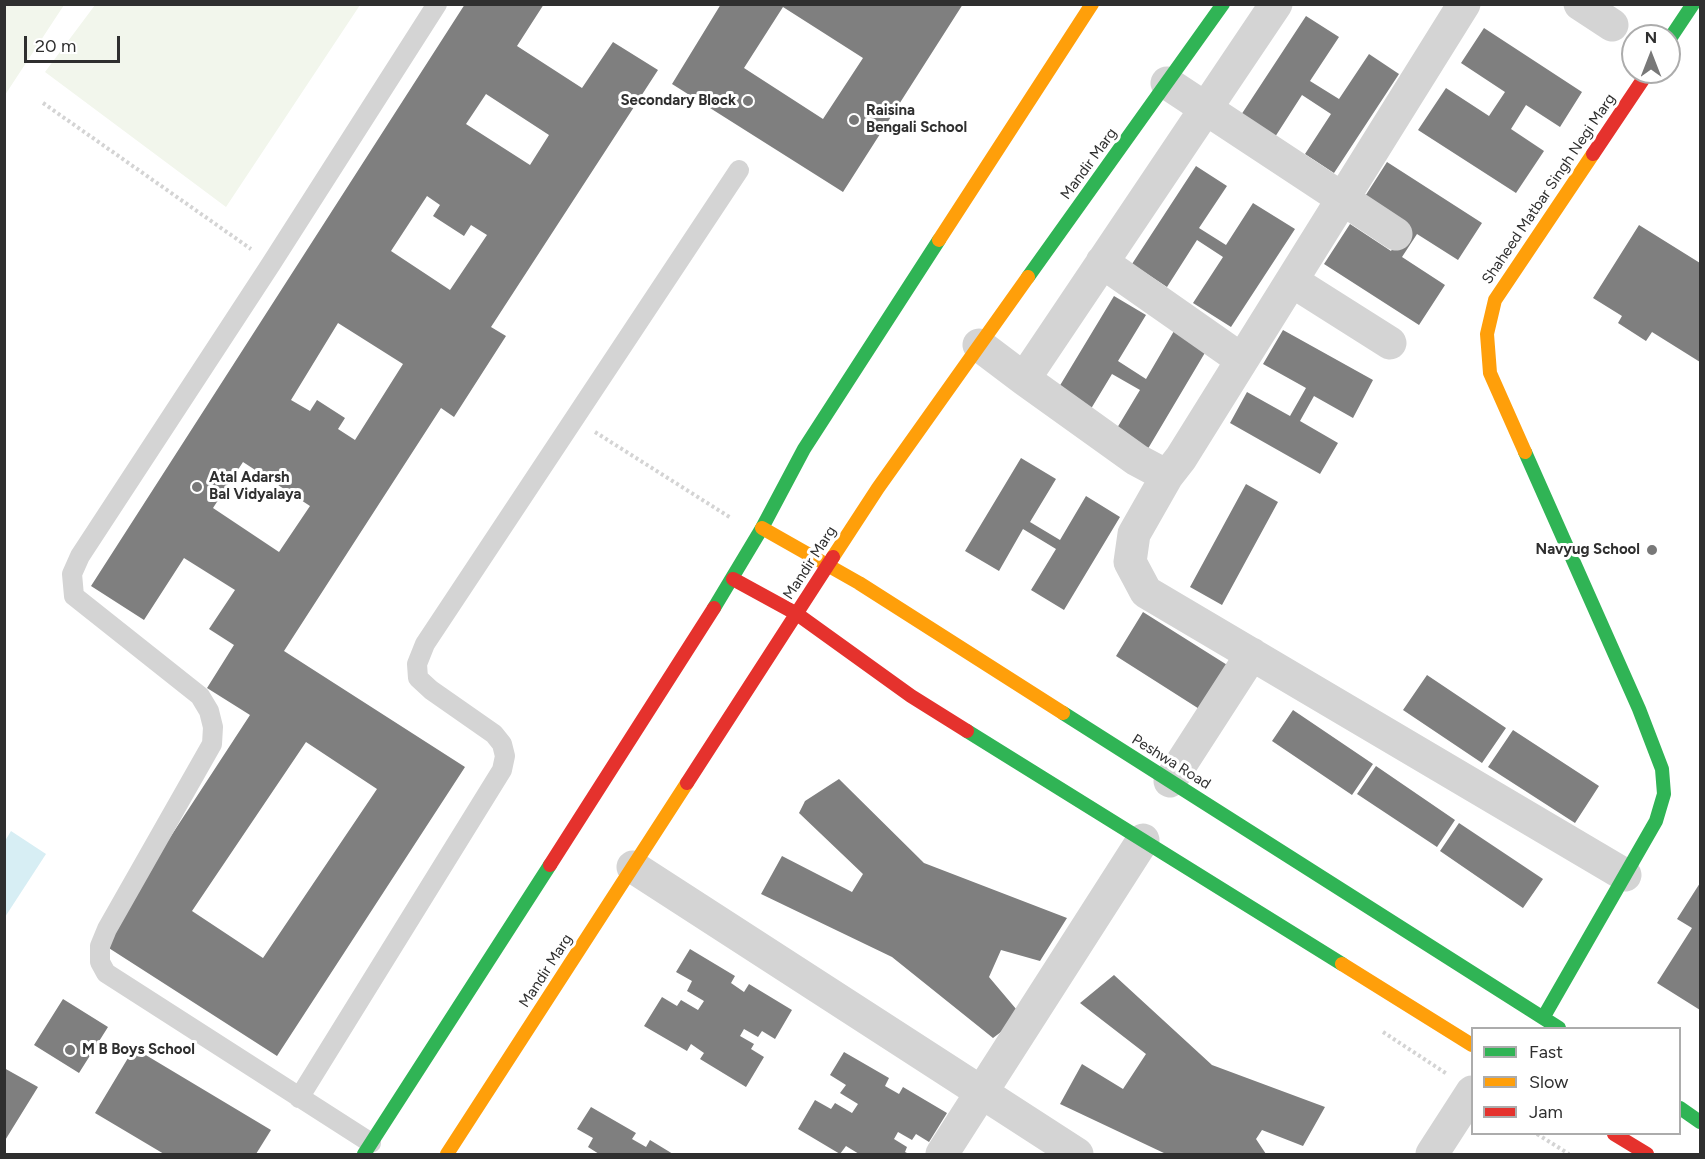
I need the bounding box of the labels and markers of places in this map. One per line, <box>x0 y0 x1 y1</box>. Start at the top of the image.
place label: Secondary Block <box>621 92 736 110</box>
marker: Secondary Block <box>741 94 755 108</box>
place label: Raisina Bengali School <box>866 102 967 137</box>
marker: Raisina Bengali School <box>847 113 861 127</box>
place label: Atal Adarsh Bal Vidyalaya <box>209 469 301 504</box>
marker: Atal Adarsh Bal Vidyalaya <box>190 480 204 494</box>
place label: Navyug School <box>1536 541 1640 559</box>
marker: Navyug School <box>1645 543 1659 557</box>
place label: M B Boys School <box>82 1041 195 1059</box>
marker: M B Boys School <box>63 1043 77 1057</box>

